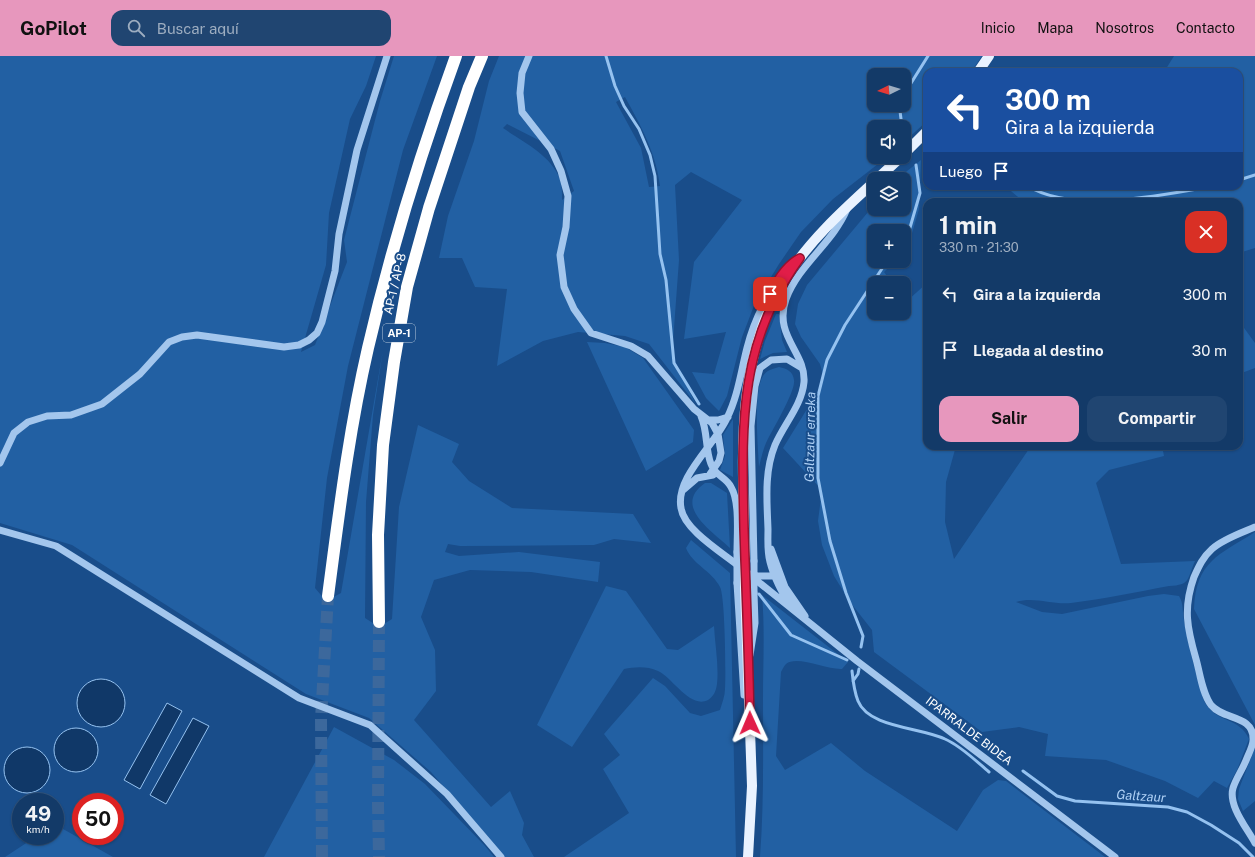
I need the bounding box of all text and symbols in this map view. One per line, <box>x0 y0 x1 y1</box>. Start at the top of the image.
search box <box>111 10 391 46</box>
text: GoPilot <box>20 17 87 39</box>
icon: search <box>125 17 147 39</box>
text: Buscar aquí <box>157 20 239 37</box>
text: Inicio <box>981 20 1015 36</box>
text: Mapa <box>1037 20 1073 36</box>
text: Nosotros <box>1095 20 1154 36</box>
text: Contacto <box>1176 20 1235 36</box>
north arrow <box>867 68 911 112</box>
map controls <box>867 68 911 320</box>
text: 300 m <box>1005 83 1091 116</box>
icon: left <box>939 84 991 136</box>
text: Gira a la izquierda <box>1005 117 1154 138</box>
button: sound <box>867 120 911 164</box>
icon: arrive <box>990 160 1012 182</box>
text: Luego <box>939 163 982 180</box>
button: layers <box>867 172 911 216</box>
text: 1 min <box>939 211 997 239</box>
button: close <box>1185 211 1227 253</box>
button: + <box>867 224 911 268</box>
text: 330 m · 21:30 <box>939 240 1019 255</box>
street label: AP-1 / AP-8 <box>381 252 409 316</box>
button: − <box>867 276 911 320</box>
pin <box>753 277 787 311</box>
icon: arrive <box>759 283 781 305</box>
icon: left <box>939 283 961 305</box>
text: Gira a la izquierda <box>973 286 1101 303</box>
text: 300 m <box>1183 286 1227 303</box>
road number: AP-1 <box>383 324 415 342</box>
icon: arrive <box>939 339 961 361</box>
text: Llegada al destino <box>973 342 1104 359</box>
text: 30 m <box>1192 342 1227 359</box>
water label: Galtzaur erreka <box>802 392 818 482</box>
button: Salir <box>939 396 1079 442</box>
button: Compartir <box>1087 396 1227 442</box>
street label: IPARRALDE BIDEA <box>923 694 1016 768</box>
position arrow <box>729 702 771 744</box>
water label: Galtzaur <box>1116 787 1166 805</box>
speed limit sign: 50 <box>72 793 124 845</box>
text: 49 <box>25 802 51 826</box>
text: km/h <box>26 823 50 835</box>

